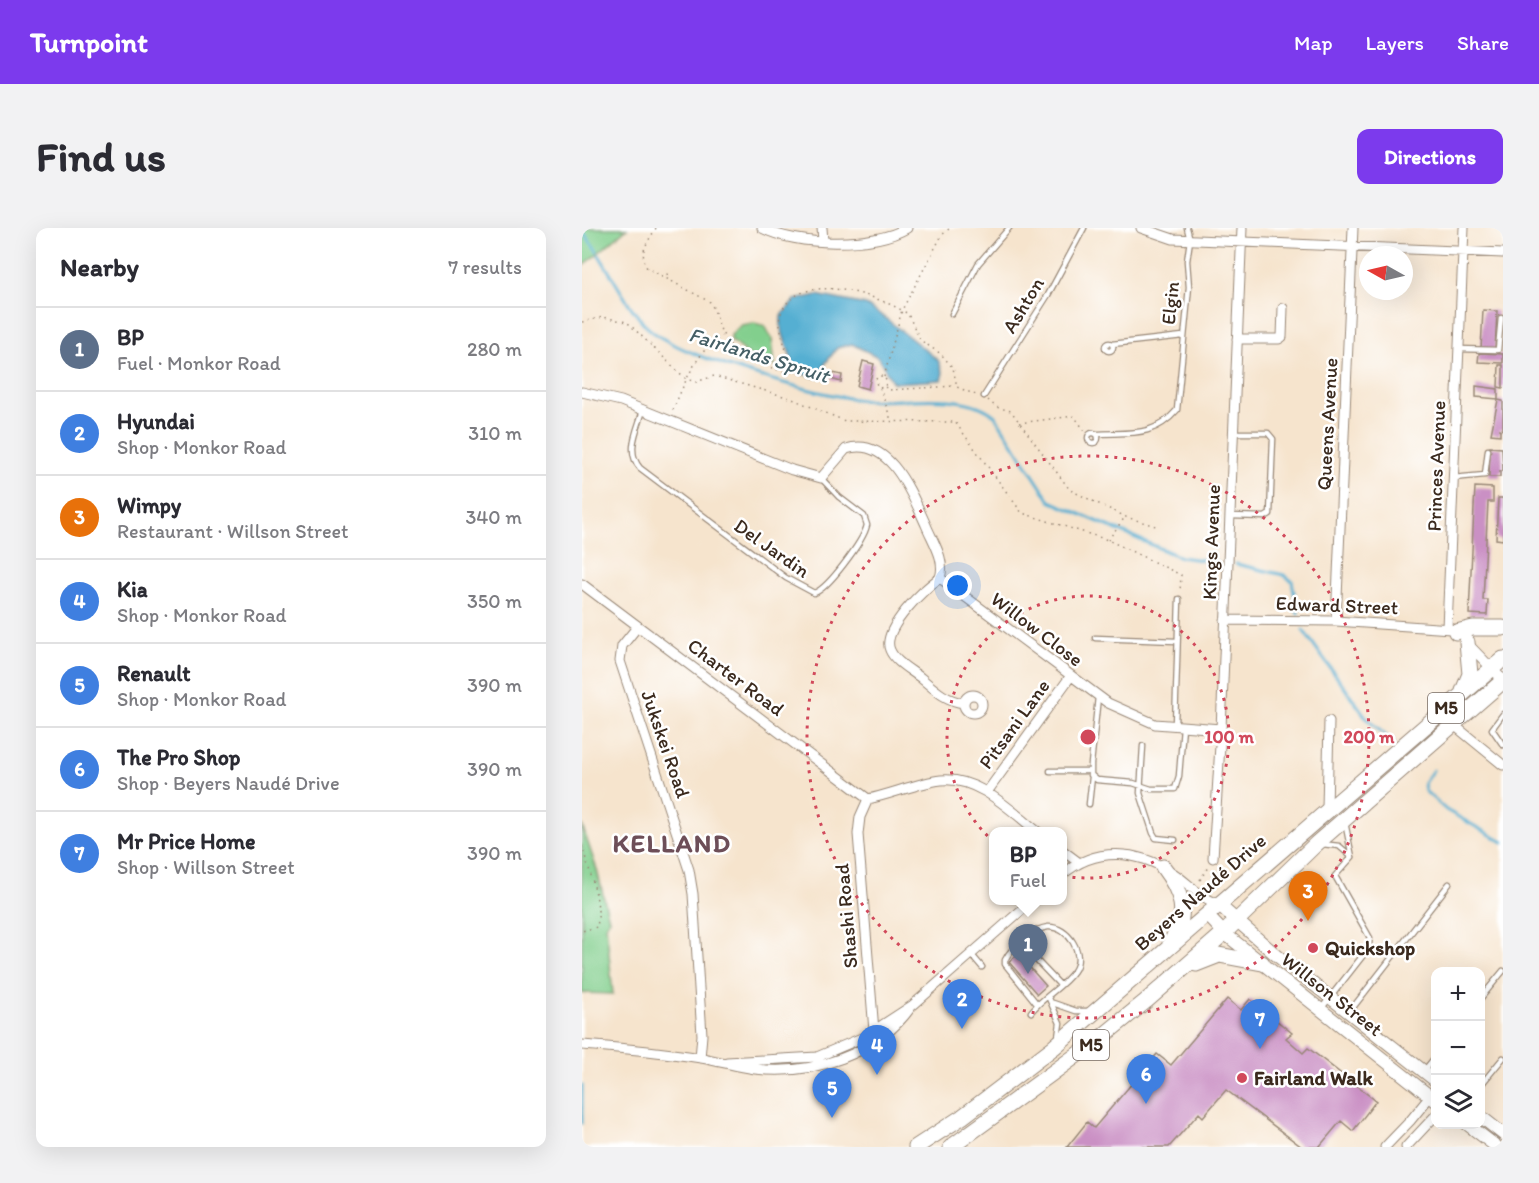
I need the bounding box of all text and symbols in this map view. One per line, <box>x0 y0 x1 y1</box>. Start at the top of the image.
text: Turnpoint <box>30 25 148 59</box>
text: Map <box>1294 30 1333 55</box>
text: Layers <box>1366 30 1424 55</box>
text: Share <box>1457 30 1509 55</box>
button: Directions <box>1357 129 1503 184</box>
text: Find us <box>36 131 166 182</box>
north arrow <box>1359 246 1413 300</box>
text: Nearby <box>60 251 139 283</box>
text: 7 results <box>448 255 522 279</box>
street label: Ashton <box>997 273 1049 337</box>
street label: Elgin <box>1156 280 1184 326</box>
water label: Fairlands Spruit <box>686 321 834 388</box>
text: BP <box>117 324 144 351</box>
text: 1 <box>75 337 84 361</box>
text: 280 m <box>467 337 522 361</box>
text: Fuel · Monkor Road <box>117 351 281 375</box>
street label: Queens Avenue <box>1312 357 1342 491</box>
street label: Princes Avenue <box>1422 400 1450 532</box>
text: Hyundai <box>117 408 195 435</box>
text: 2 <box>74 421 85 445</box>
text: 310 m <box>468 421 522 445</box>
text: Shop · Monkor Road <box>117 435 287 459</box>
street label: Kings Avenue <box>1197 484 1225 600</box>
text: Wimpy <box>117 492 181 519</box>
text: 3 <box>74 505 85 529</box>
text: 340 m <box>465 505 522 529</box>
street label: Del Jardin <box>730 513 814 583</box>
text: Restaurant · Willson Street <box>117 519 349 543</box>
your location <box>943 571 972 600</box>
text: Kia <box>117 576 148 603</box>
street label: Willow Close <box>986 587 1088 671</box>
text: 4 <box>73 589 86 613</box>
text: 350 m <box>467 589 522 613</box>
street label: Edward Street <box>1275 591 1399 619</box>
text: Shop · Monkor Road <box>117 603 287 627</box>
street label: Charter Road <box>683 633 789 721</box>
text: Renault <box>117 660 191 687</box>
text: 5 <box>74 673 85 697</box>
text: 390 m <box>467 673 522 697</box>
street label: Pitsani Lane <box>973 674 1055 774</box>
text: Shop · Monkor Road <box>117 687 287 711</box>
street label: Jukskei Road <box>636 687 696 801</box>
road number: M5 <box>1428 693 1464 723</box>
text: 100 m <box>1204 726 1255 748</box>
text: 200 m <box>1344 726 1395 748</box>
centre of rings <box>1078 727 1098 747</box>
text: The Pro Shop <box>117 744 241 771</box>
text: 6 <box>74 757 85 781</box>
text: 390 m <box>467 757 522 781</box>
text: Shop · Beyers Naudé Drive <box>117 771 340 795</box>
district label: KELLAND <box>612 827 732 859</box>
popup <box>989 827 1067 905</box>
text: Mr Price Home <box>117 828 256 855</box>
street label: Beyers Naudé Drive <box>1129 828 1271 956</box>
text: 7 <box>75 841 84 865</box>
text: 390 m <box>467 841 522 865</box>
text: BP <box>1010 841 1037 868</box>
text: Shop · Willson Street <box>117 855 295 879</box>
street label: Shashi Road <box>829 863 863 969</box>
text: Fuel <box>1010 868 1046 892</box>
pin: 3 <box>1288 872 1328 921</box>
pin: 1 <box>1008 924 1048 974</box>
place label: Quickshop <box>1325 936 1415 961</box>
marker: Quickshop <box>1306 941 1320 955</box>
street label: Willson Street <box>1277 947 1387 1041</box>
map controls <box>1431 967 1485 1129</box>
button: + <box>1431 967 1485 1021</box>
pin: 2 <box>942 980 982 1029</box>
pin: 7 <box>1240 1000 1280 1049</box>
button: − <box>1431 1021 1485 1075</box>
pin: 4 <box>858 1026 896 1075</box>
road number: M5 <box>1073 1030 1109 1060</box>
pin: 6 <box>1126 1054 1166 1104</box>
place label: Fairland Walk <box>1254 1066 1373 1090</box>
pin: 5 <box>812 1068 852 1118</box>
marker: Fairland Walk <box>1235 1071 1249 1085</box>
button: layers <box>1431 1075 1485 1129</box>

